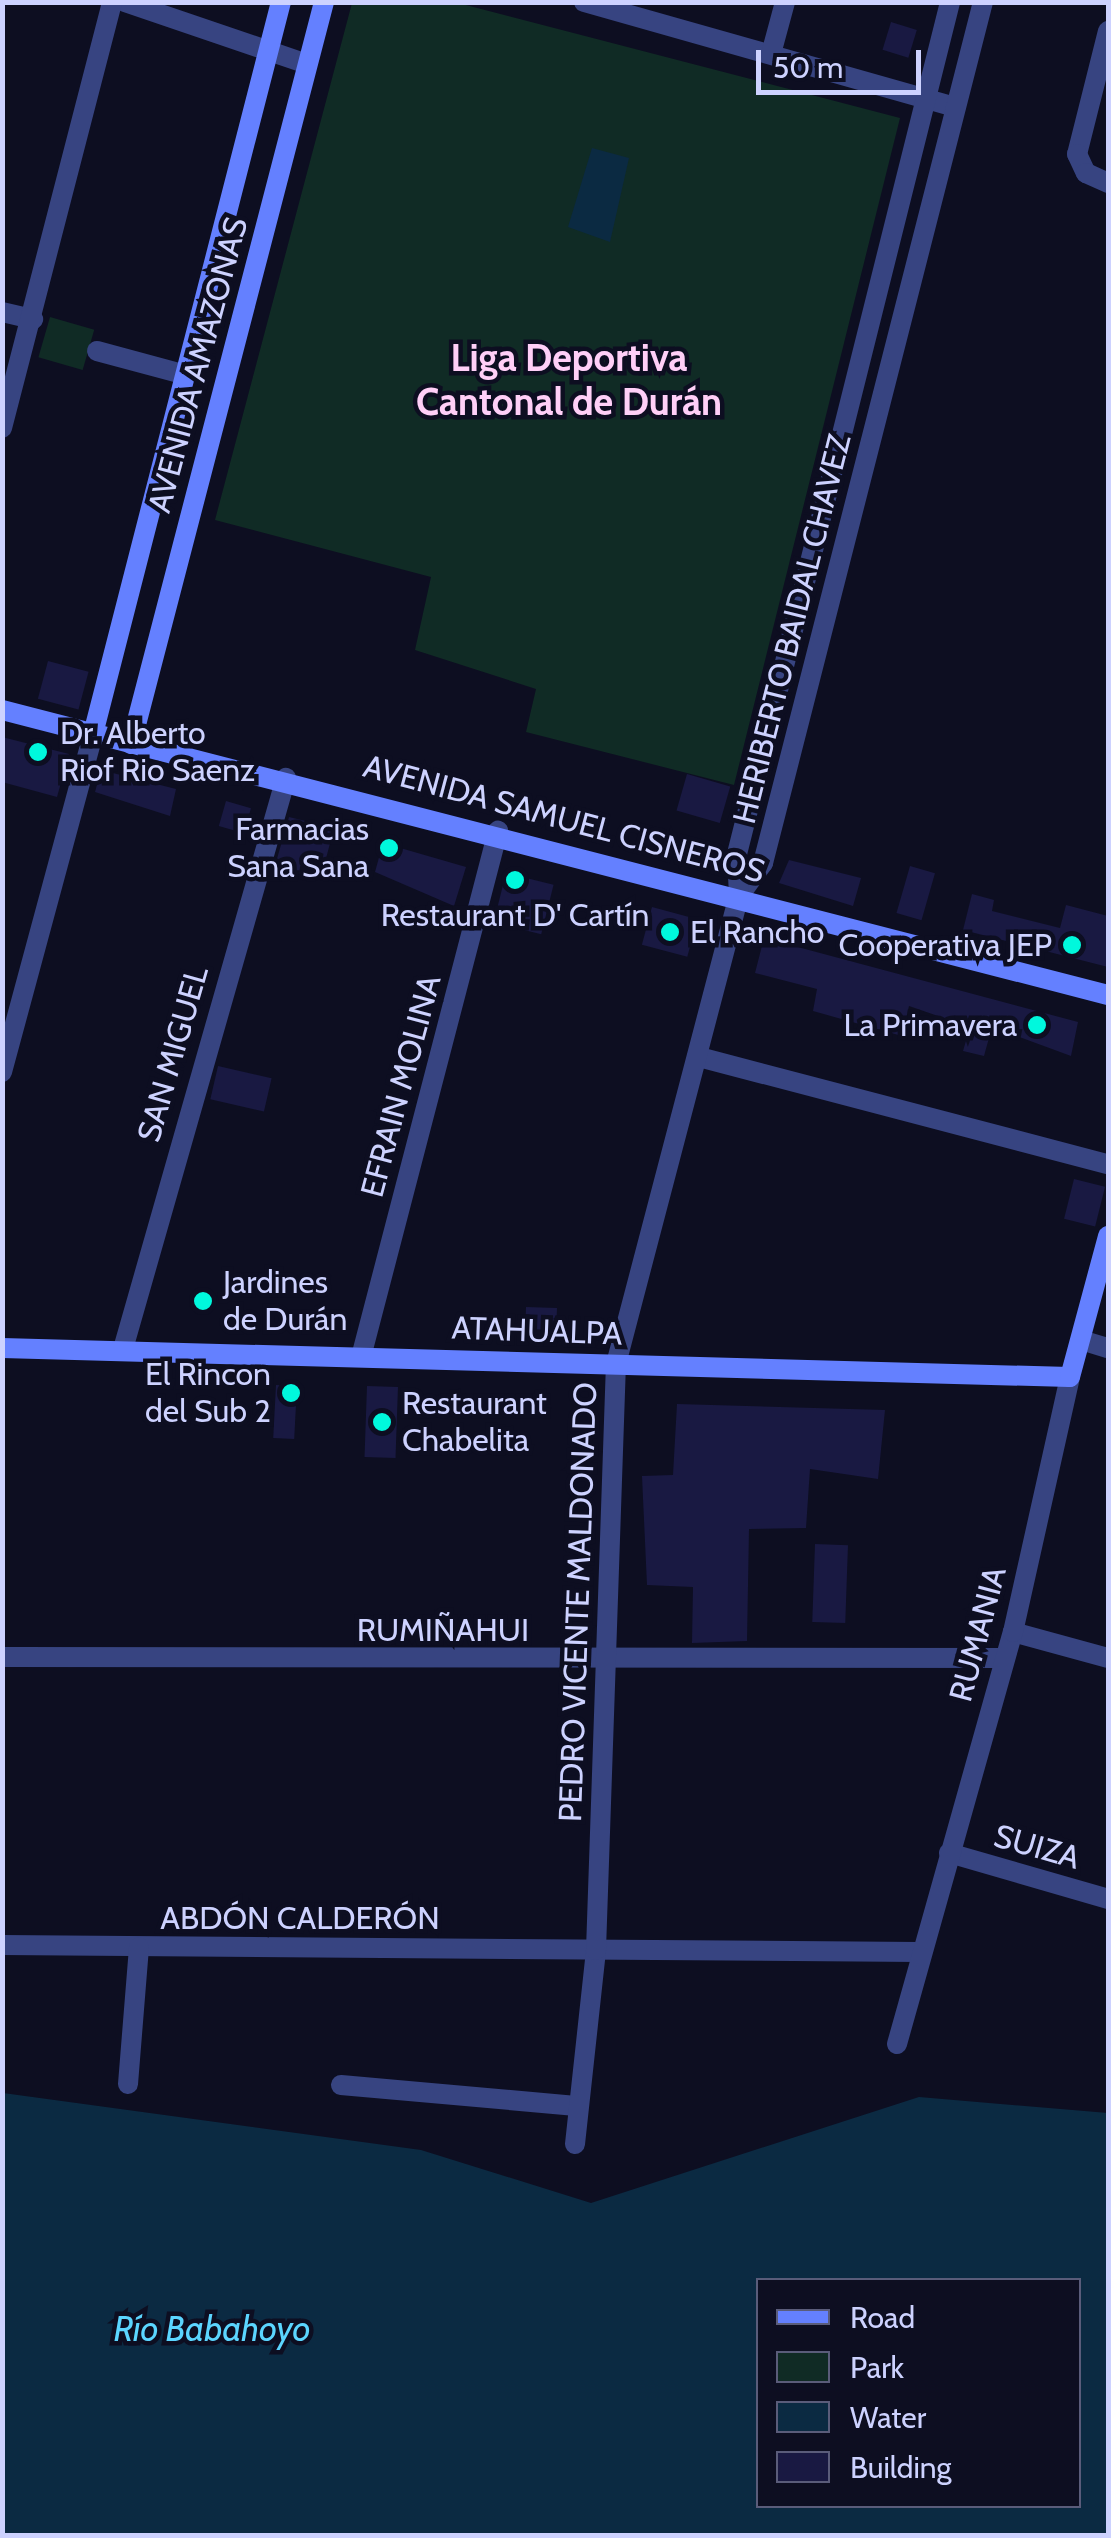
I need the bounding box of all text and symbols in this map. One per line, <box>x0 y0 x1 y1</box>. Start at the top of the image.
scale bar <box>761 30 926 92</box>
text: 50 m <box>773 49 843 86</box>
street label: AVENIDA AMAZONAS <box>140 213 256 517</box>
district label: Liga Deportiva Cantonal de Durán <box>416 335 722 424</box>
street label: HERIBERTO BAIDAL CHAVEZ <box>725 430 859 828</box>
place label: Dr. Alberto Riof Rio Saenz <box>60 715 255 790</box>
marker: Dr. Alberto Riof Rio Saenz <box>25 739 51 765</box>
street label: AVENIDA SAMUEL CISNEROS <box>359 747 769 891</box>
place label: Farmacias Sana Sana <box>227 811 369 886</box>
marker: Farmacias Sana Sana <box>378 837 400 859</box>
marker: Restaurant D' Cartín <box>504 869 526 891</box>
place label: Restaurant D' Cartín <box>381 896 649 934</box>
place label: El Rancho <box>690 913 824 951</box>
marker: El Rancho <box>659 921 681 943</box>
place label: Cooperativa JEP <box>839 926 1052 964</box>
marker: Cooperativa JEP <box>1061 934 1083 956</box>
street label: SAN MIGUEL <box>130 962 216 1146</box>
street label: EFRAIN MOLINA <box>353 971 449 1201</box>
place label: La Primavera <box>844 1006 1017 1044</box>
marker: La Primavera <box>1026 1014 1048 1036</box>
place label: Jardines de Durán <box>223 1264 347 1339</box>
marker: Jardines de Durán <box>192 1290 214 1312</box>
street label: ATAHUALPA <box>451 1309 623 1353</box>
place label: El Rincon del Sub 2 <box>145 1356 271 1431</box>
marker: El Rincon del Sub 2 <box>280 1382 302 1404</box>
street label: PEDRO VICENTE MALDONADO <box>551 1382 605 1822</box>
place label: Restaurant Chabelita <box>402 1385 547 1460</box>
marker: Restaurant Chabelita <box>371 1411 393 1433</box>
street label: RUMANIA <box>942 1562 1014 1706</box>
street label: RUMIÑAHUI <box>357 1611 529 1649</box>
street label: SUIZA <box>990 1817 1084 1877</box>
street label: ABDÓN CALDERÓN <box>160 1899 440 1937</box>
legend <box>756 2278 1081 2508</box>
text: Road <box>850 2299 915 2336</box>
water label: Río Babahoyo <box>113 2308 311 2350</box>
text: Park <box>850 2349 904 2386</box>
text: Water <box>850 2399 926 2436</box>
text: Building <box>850 2449 952 2486</box>

